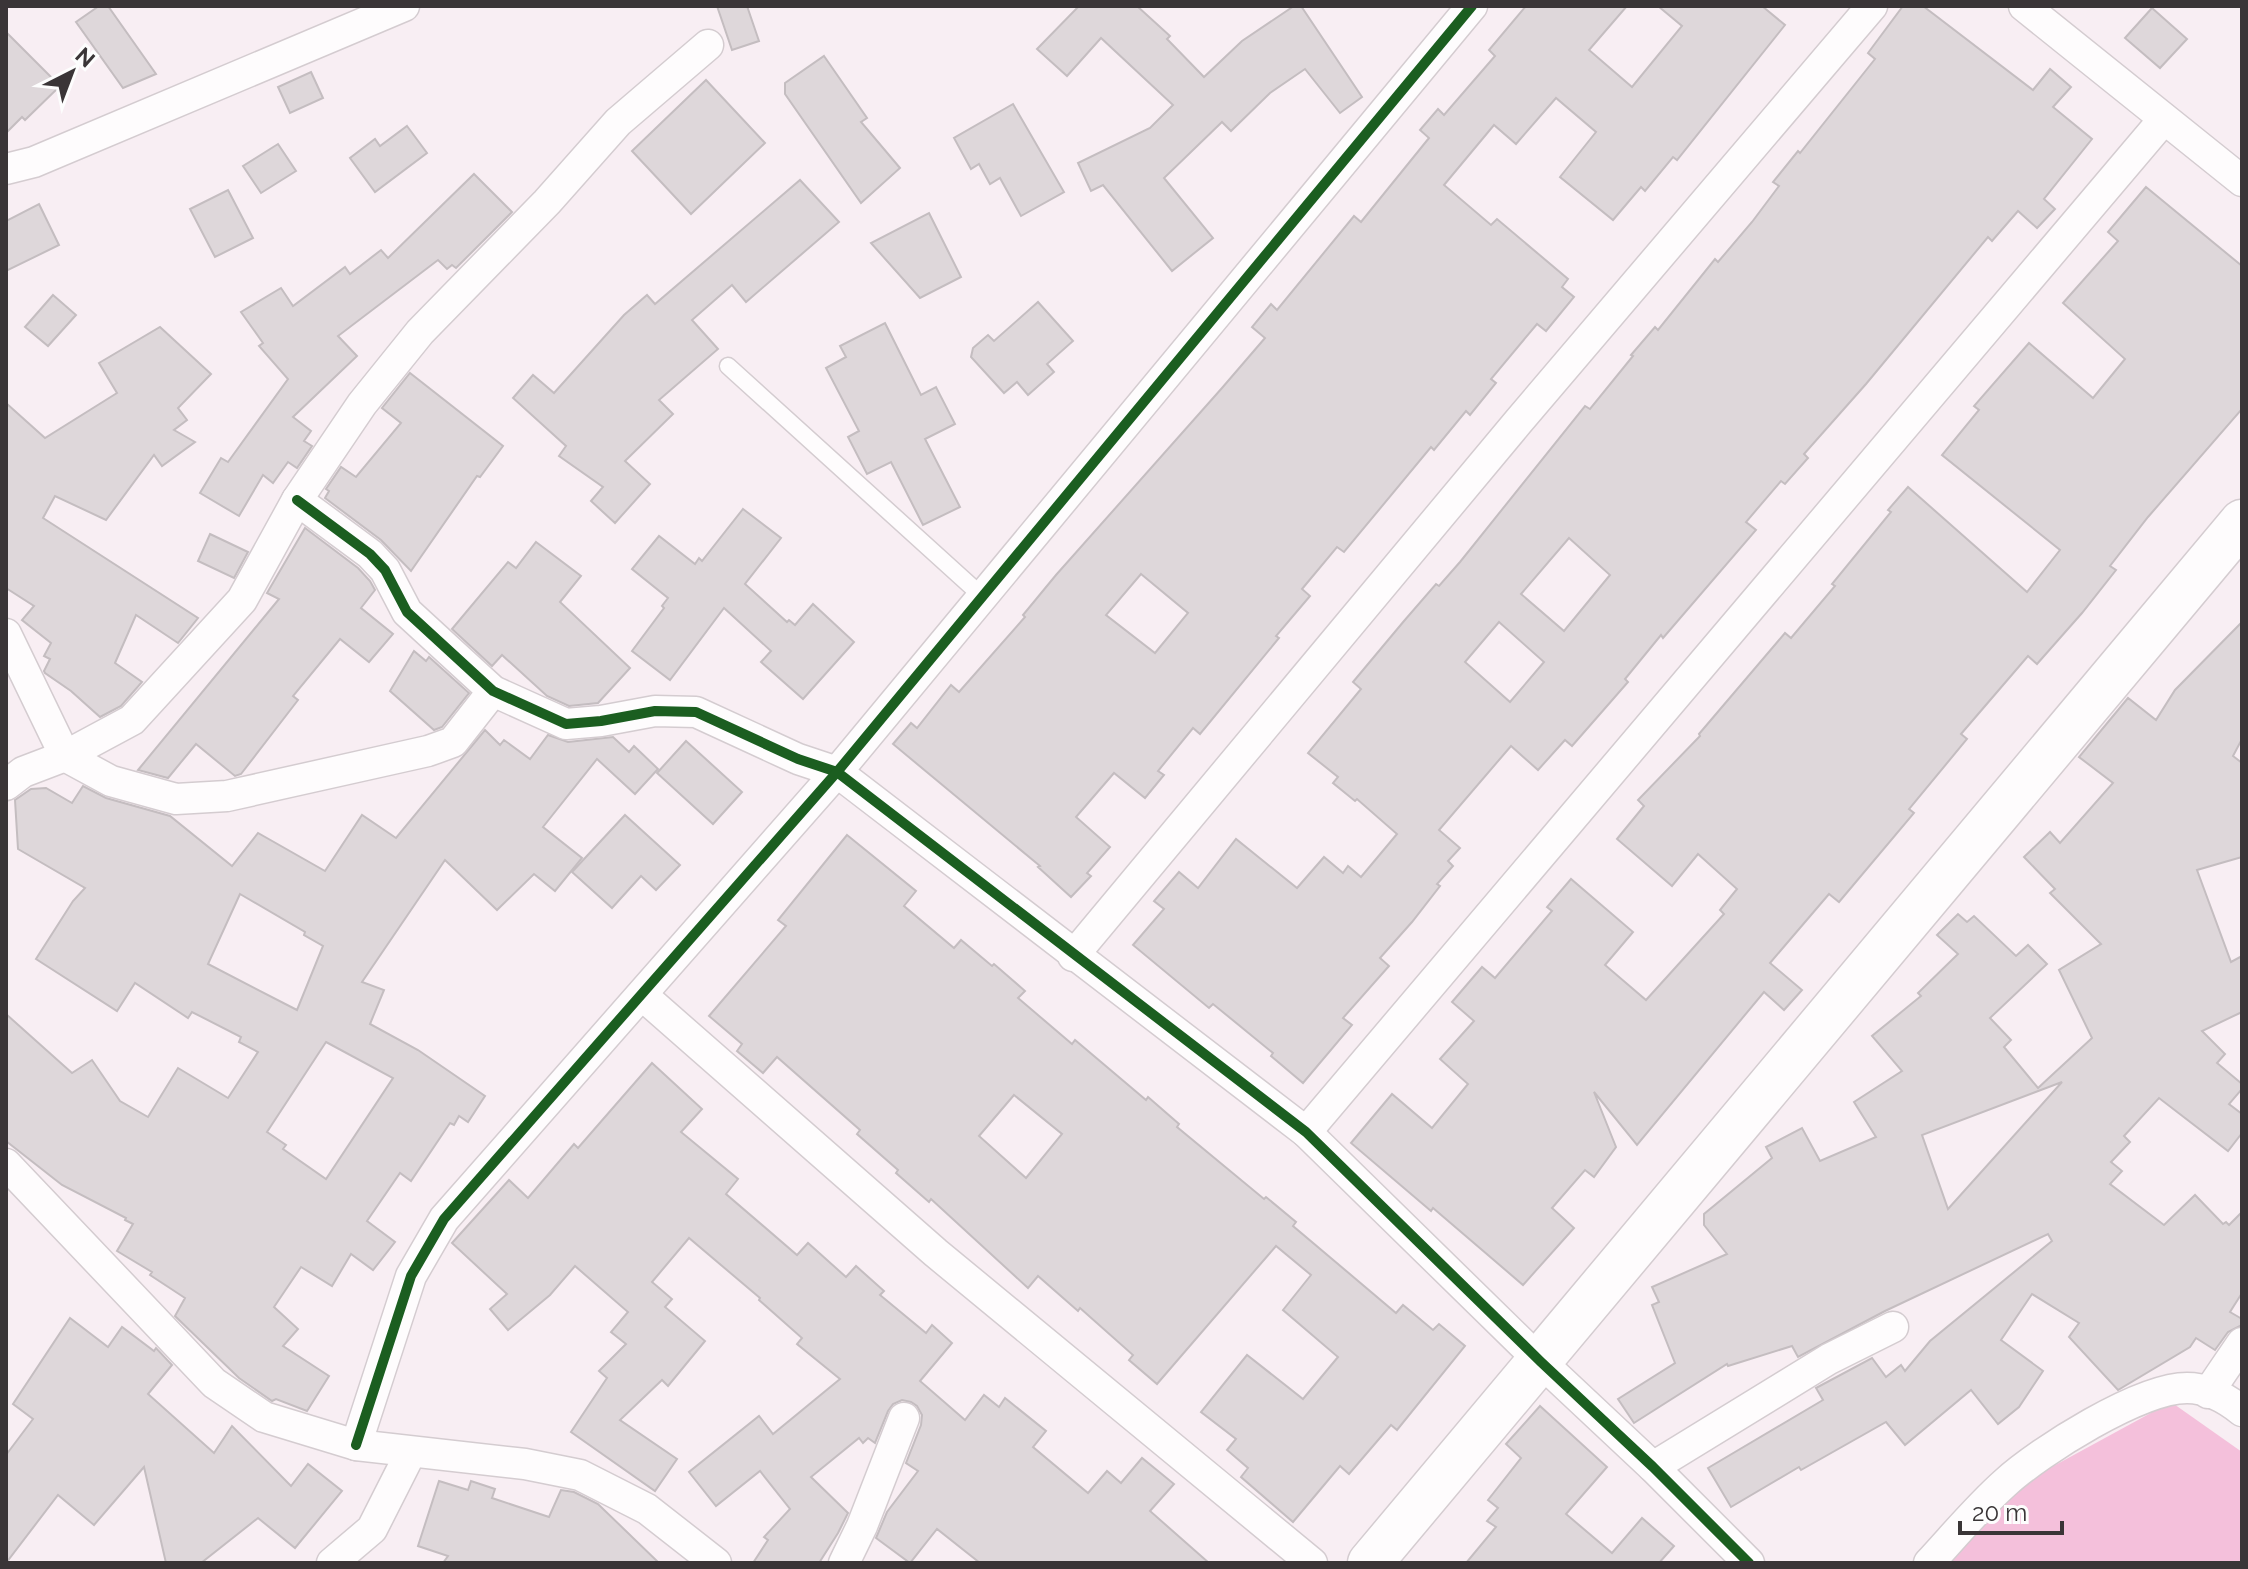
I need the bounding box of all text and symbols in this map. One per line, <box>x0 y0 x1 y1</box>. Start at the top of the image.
north arrow <box>32 32 112 112</box>
text: N <box>70 42 100 72</box>
scale bar <box>1960 1485 2062 1535</box>
text: 20 m <box>1972 1498 2027 1527</box>

